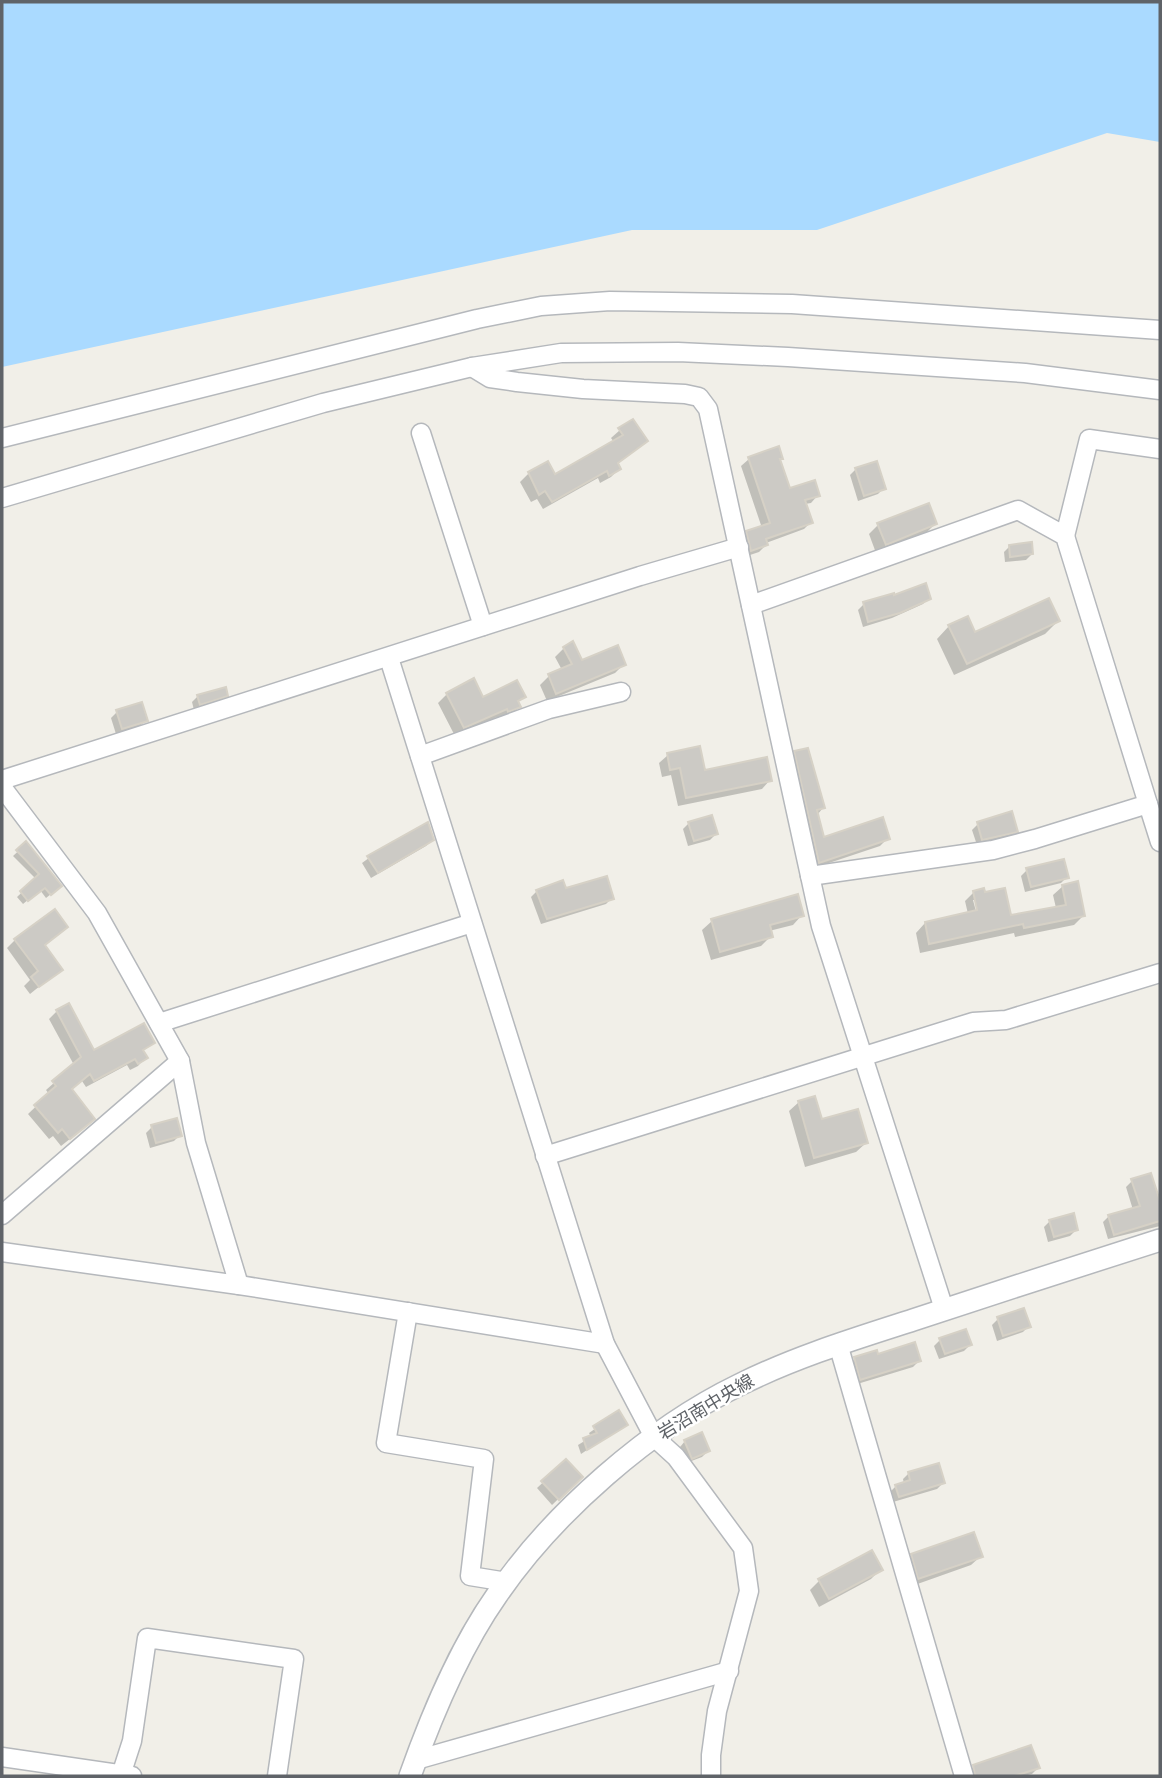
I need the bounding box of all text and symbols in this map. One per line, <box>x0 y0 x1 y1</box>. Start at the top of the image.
street label: 岩沼南中央線 <box>654 1370 757 1443</box>

